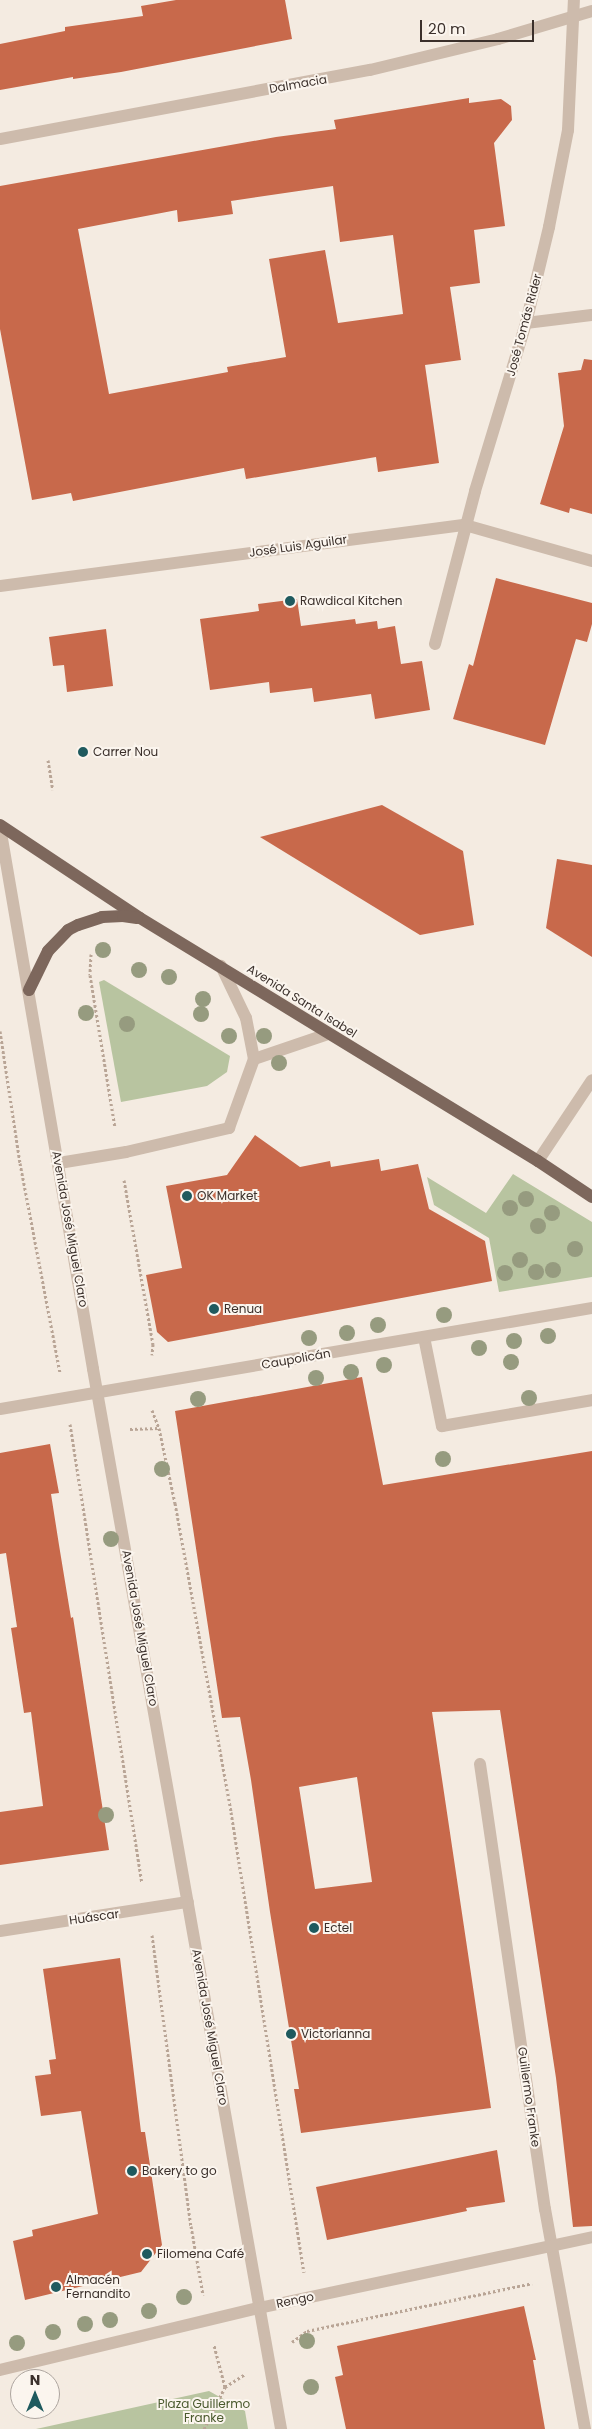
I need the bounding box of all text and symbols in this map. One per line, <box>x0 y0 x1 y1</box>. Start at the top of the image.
scale bar <box>422 10 536 42</box>
text: 20 m <box>428 18 466 39</box>
street label: Dalmacia <box>268 72 328 96</box>
street label: José Tomás Rider <box>503 272 545 378</box>
street label: José Luis Aguilar <box>248 532 348 560</box>
place label: Rawdical Kitchen <box>300 594 402 608</box>
marker: Rawdical Kitchen <box>284 595 296 607</box>
place label: Carrer Nou <box>93 745 158 759</box>
marker: Carrer Nou <box>77 746 89 758</box>
street label: Avenida Santa Isabel <box>244 961 360 1041</box>
street label: Avenida José Miguel Claro <box>49 1150 91 1308</box>
place label: OK Market <box>197 1189 258 1203</box>
marker: OK Market <box>181 1190 193 1202</box>
place label: Renua <box>224 1302 262 1316</box>
marker: Renua <box>208 1303 220 1315</box>
street label: Caupolicán <box>260 1346 332 1372</box>
street label: Avenida José Miguel Claro <box>119 1549 161 1707</box>
street label: Huáscar <box>68 1906 120 1928</box>
place label: Ectel <box>324 1921 352 1935</box>
marker: Ectel <box>308 1922 320 1934</box>
street label: Avenida José Miguel Claro <box>189 1948 231 2106</box>
place label: Victorianna <box>301 2027 370 2041</box>
marker: Victorianna <box>285 2028 297 2040</box>
street label: Guillermo Franke <box>515 2046 543 2148</box>
place label: Bakery to go <box>142 2164 217 2178</box>
marker: Bakery to go <box>126 2165 138 2177</box>
place label: Filomena Café <box>157 2247 244 2261</box>
marker: Filomena Café <box>141 2248 153 2260</box>
place label: Almacén Fernandito <box>66 2273 131 2301</box>
marker: Almacén Fernandito <box>50 2281 62 2293</box>
street label: Rengo <box>275 2289 315 2311</box>
north arrow <box>10 2369 60 2419</box>
text: N <box>30 2370 40 2390</box>
park label: Plaza Guillermo Franke <box>158 2397 250 2425</box>

